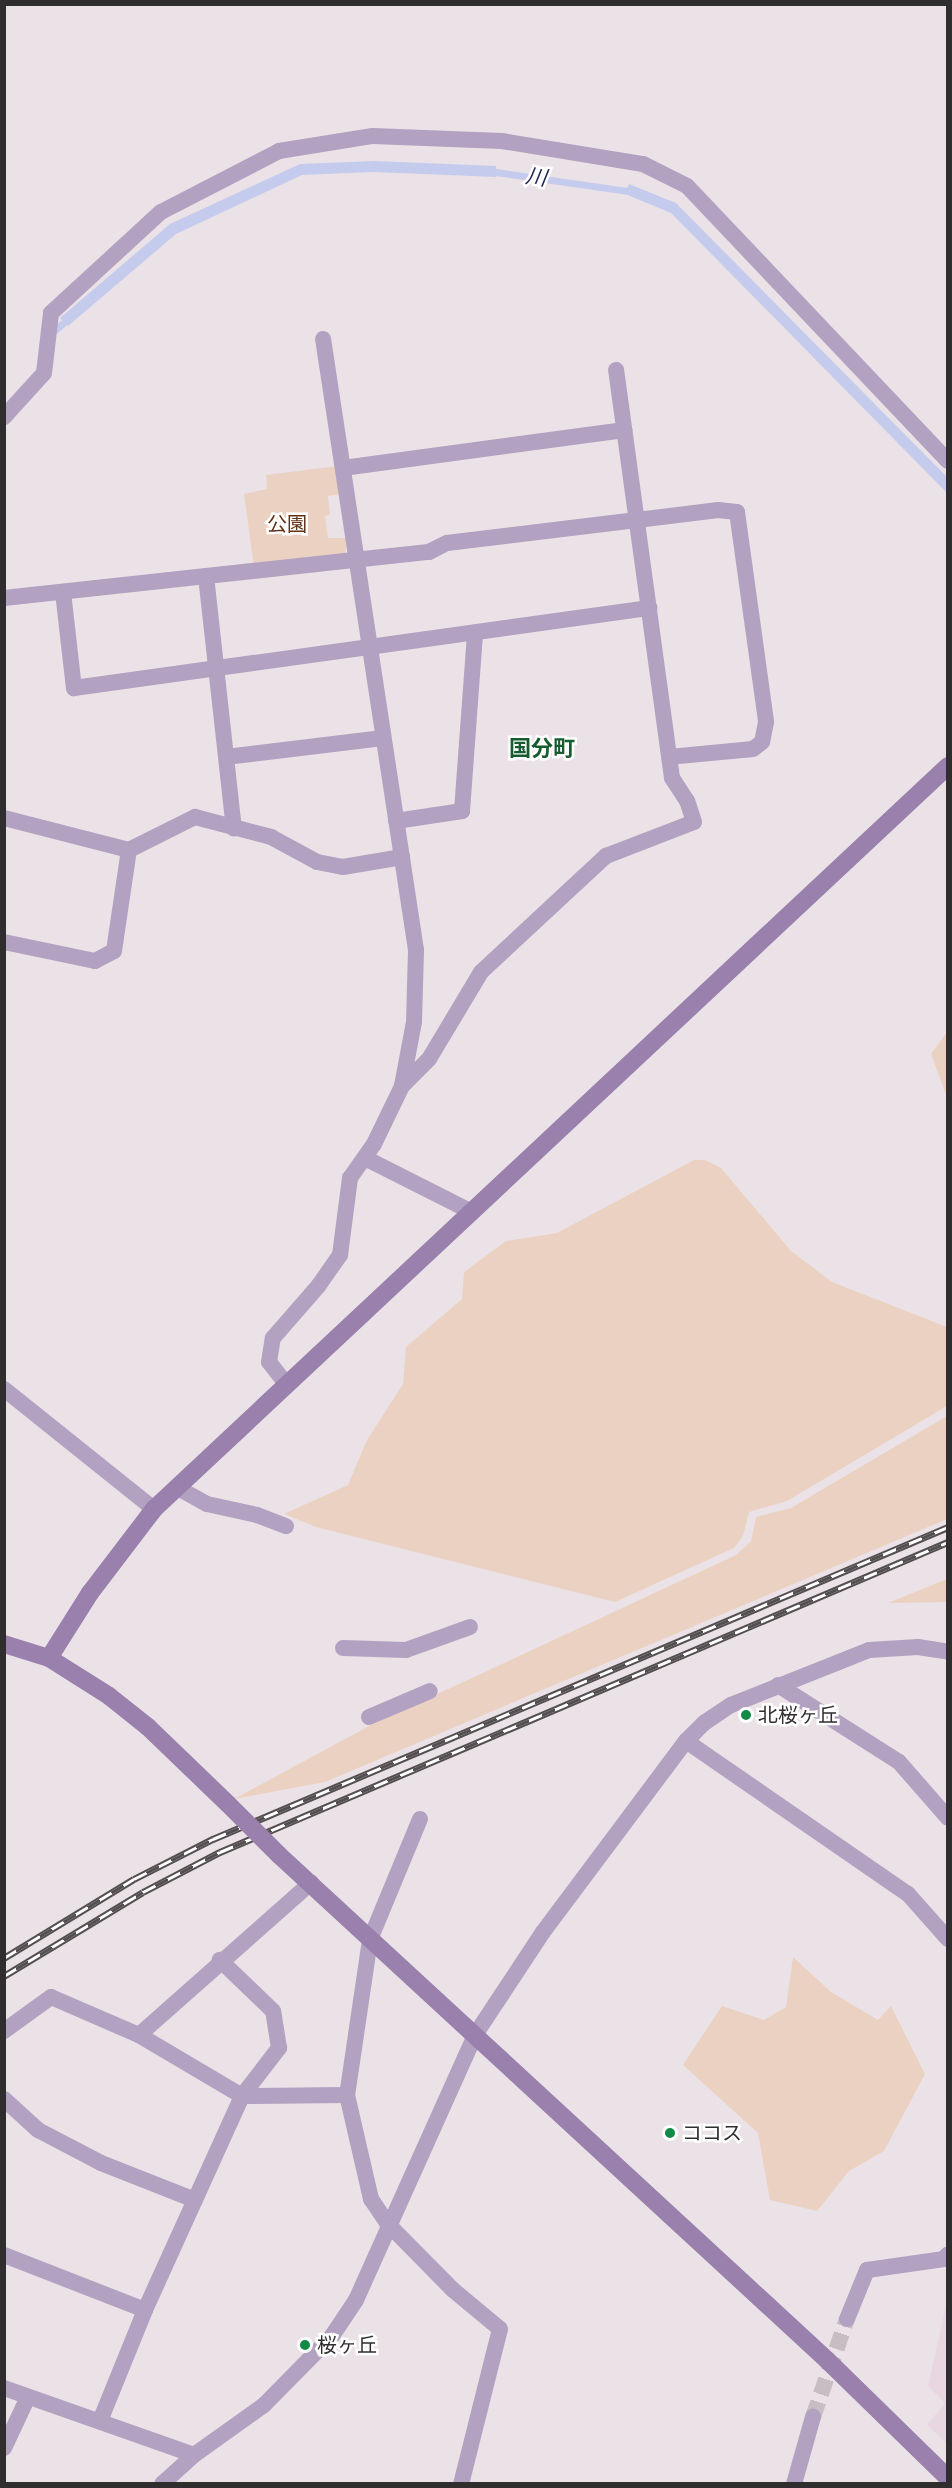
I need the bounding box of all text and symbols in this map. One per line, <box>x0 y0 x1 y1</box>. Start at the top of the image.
water label: 川 <box>524 163 548 191</box>
park label: 公園 <box>267 512 307 536</box>
district label: 国分町 <box>509 736 575 762</box>
place label: 北桜ヶ丘 <box>758 1703 838 1727</box>
marker: 北桜ヶ丘 <box>739 1708 753 1722</box>
place label: ココス <box>682 2121 742 2145</box>
marker: ココス <box>663 2126 677 2140</box>
place label: 桜ヶ丘 <box>317 2333 377 2357</box>
marker: 桜ヶ丘 <box>298 2338 312 2352</box>

